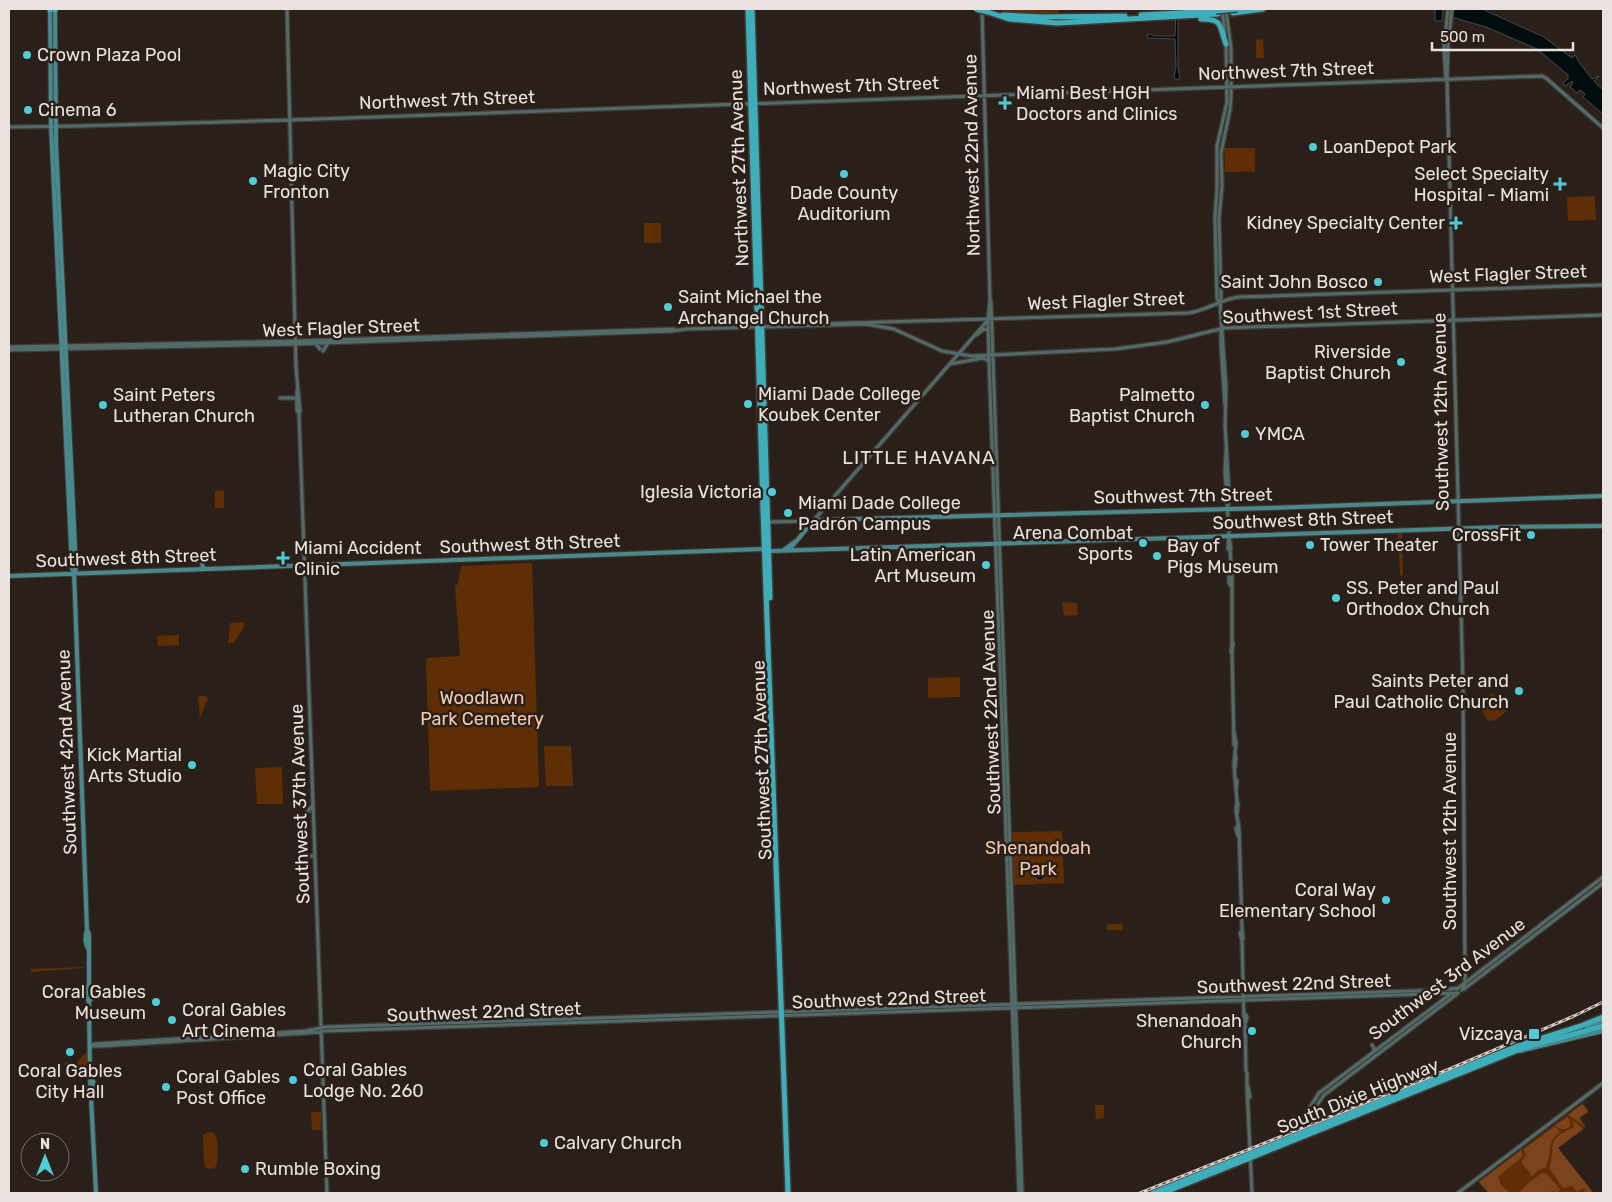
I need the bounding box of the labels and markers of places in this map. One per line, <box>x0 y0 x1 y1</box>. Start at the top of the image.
place label: Crown Plaza Pool <box>37 44 181 66</box>
marker: Crown Plaza Pool <box>21 49 33 61</box>
place label: Miami Best HGH Doctors and Clinics <box>1016 82 1178 125</box>
marker: Miami Best HGH Doctors and Clinics <box>998 96 1012 110</box>
place label: Cinema 6 <box>38 99 117 121</box>
marker: Cinema 6 <box>22 104 34 116</box>
place label: LoanDepot Park <box>1323 136 1457 158</box>
marker: LoanDepot Park <box>1307 141 1319 153</box>
place label: Magic City Fronton <box>263 160 350 203</box>
place label: Select Specialty Hospital - Miami <box>1414 163 1549 206</box>
marker: Dade County Auditorium <box>838 168 850 180</box>
marker: Magic City Fronton <box>247 175 259 187</box>
marker: Select Specialty Hospital - Miami <box>1553 177 1567 191</box>
place label: Dade County Auditorium <box>790 182 898 225</box>
place label: Kidney Specialty Center <box>1246 212 1445 234</box>
marker: Kidney Specialty Center <box>1449 216 1463 230</box>
place label: Saint John Bosco <box>1220 271 1368 293</box>
marker: Saint John Bosco <box>1372 276 1384 288</box>
place label: Saint Michael the Archangel Church <box>678 286 829 329</box>
marker: Saint Michael the Archangel Church <box>662 301 674 313</box>
place label: Riverside Baptist Church <box>1265 341 1391 384</box>
marker: Riverside Baptist Church <box>1395 356 1407 368</box>
place label: Miami Dade College Koubek Center <box>758 383 921 426</box>
place label: Saint Peters Lutheran Church <box>113 384 255 427</box>
place label: Palmetto Baptist Church <box>1069 384 1195 427</box>
marker: Miami Dade College Koubek Center <box>742 398 754 410</box>
marker: Saint Peters Lutheran Church <box>97 399 109 411</box>
marker: Palmetto Baptist Church <box>1199 399 1211 411</box>
place label: YMCA <box>1255 423 1305 445</box>
marker: YMCA <box>1239 428 1251 440</box>
place label: Iglesia Victoria <box>640 481 762 503</box>
marker: Iglesia Victoria <box>766 486 778 498</box>
place label: Miami Dade College Padrón Campus <box>798 492 961 535</box>
marker: Miami Dade College Padrón Campus <box>782 507 794 519</box>
place label: Arena Combat Sports <box>1013 522 1133 565</box>
place label: CrossFit <box>1452 524 1521 546</box>
marker: CrossFit <box>1525 529 1537 541</box>
place label: Tower Theater <box>1320 534 1439 556</box>
place label: Bay of Pigs Museum <box>1167 535 1278 578</box>
place label: Miami Accident Clinic <box>294 537 422 580</box>
marker: Arena Combat Sports <box>1137 537 1149 549</box>
marker: Tower Theater <box>1304 539 1316 551</box>
place label: Latin American Art Museum <box>850 544 976 587</box>
marker: Bay of Pigs Museum <box>1151 550 1163 562</box>
marker: Miami Accident Clinic <box>276 551 290 565</box>
marker: Latin American Art Museum <box>980 559 992 571</box>
place label: SS. Peter and Paul Orthodox Church <box>1346 577 1499 620</box>
marker: SS. Peter and Paul Orthodox Church <box>1330 592 1342 604</box>
place label: Saints Peter and Paul Catholic Church <box>1333 670 1509 713</box>
marker: Saints Peter and Paul Catholic Church <box>1513 685 1525 697</box>
place label: Kick Martial Arts Studio <box>87 744 182 787</box>
marker: Kick Martial Arts Studio <box>186 759 198 771</box>
place label: Coral Way Elementary School <box>1219 879 1376 922</box>
marker: Coral Way Elementary School <box>1380 894 1392 906</box>
place label: Coral Gables Museum <box>42 981 146 1024</box>
marker: Coral Gables Museum <box>150 996 162 1008</box>
place label: Coral Gables Art Cinema <box>182 999 286 1042</box>
place label: Shenandoah Church <box>1136 1010 1242 1053</box>
marker: Coral Gables Art Cinema <box>166 1014 178 1026</box>
place label: Vizcaya <box>1459 1023 1523 1045</box>
marker: Shenandoah Church <box>1246 1025 1258 1037</box>
marker: Vizcaya <box>1527 1027 1541 1041</box>
marker: Coral Gables City Hall <box>64 1046 76 1058</box>
place label: Coral Gables Lodge No. 260 <box>303 1059 424 1102</box>
place label: Coral Gables City Hall <box>18 1060 122 1103</box>
place label: Coral Gables Post Office <box>176 1066 280 1109</box>
marker: Coral Gables Lodge No. 260 <box>287 1074 299 1086</box>
marker: Coral Gables Post Office <box>160 1081 172 1093</box>
place label: Calvary Church <box>554 1132 682 1154</box>
marker: Calvary Church <box>538 1137 550 1149</box>
place label: Rumble Boxing <box>255 1158 381 1180</box>
marker: Rumble Boxing <box>239 1163 251 1175</box>

